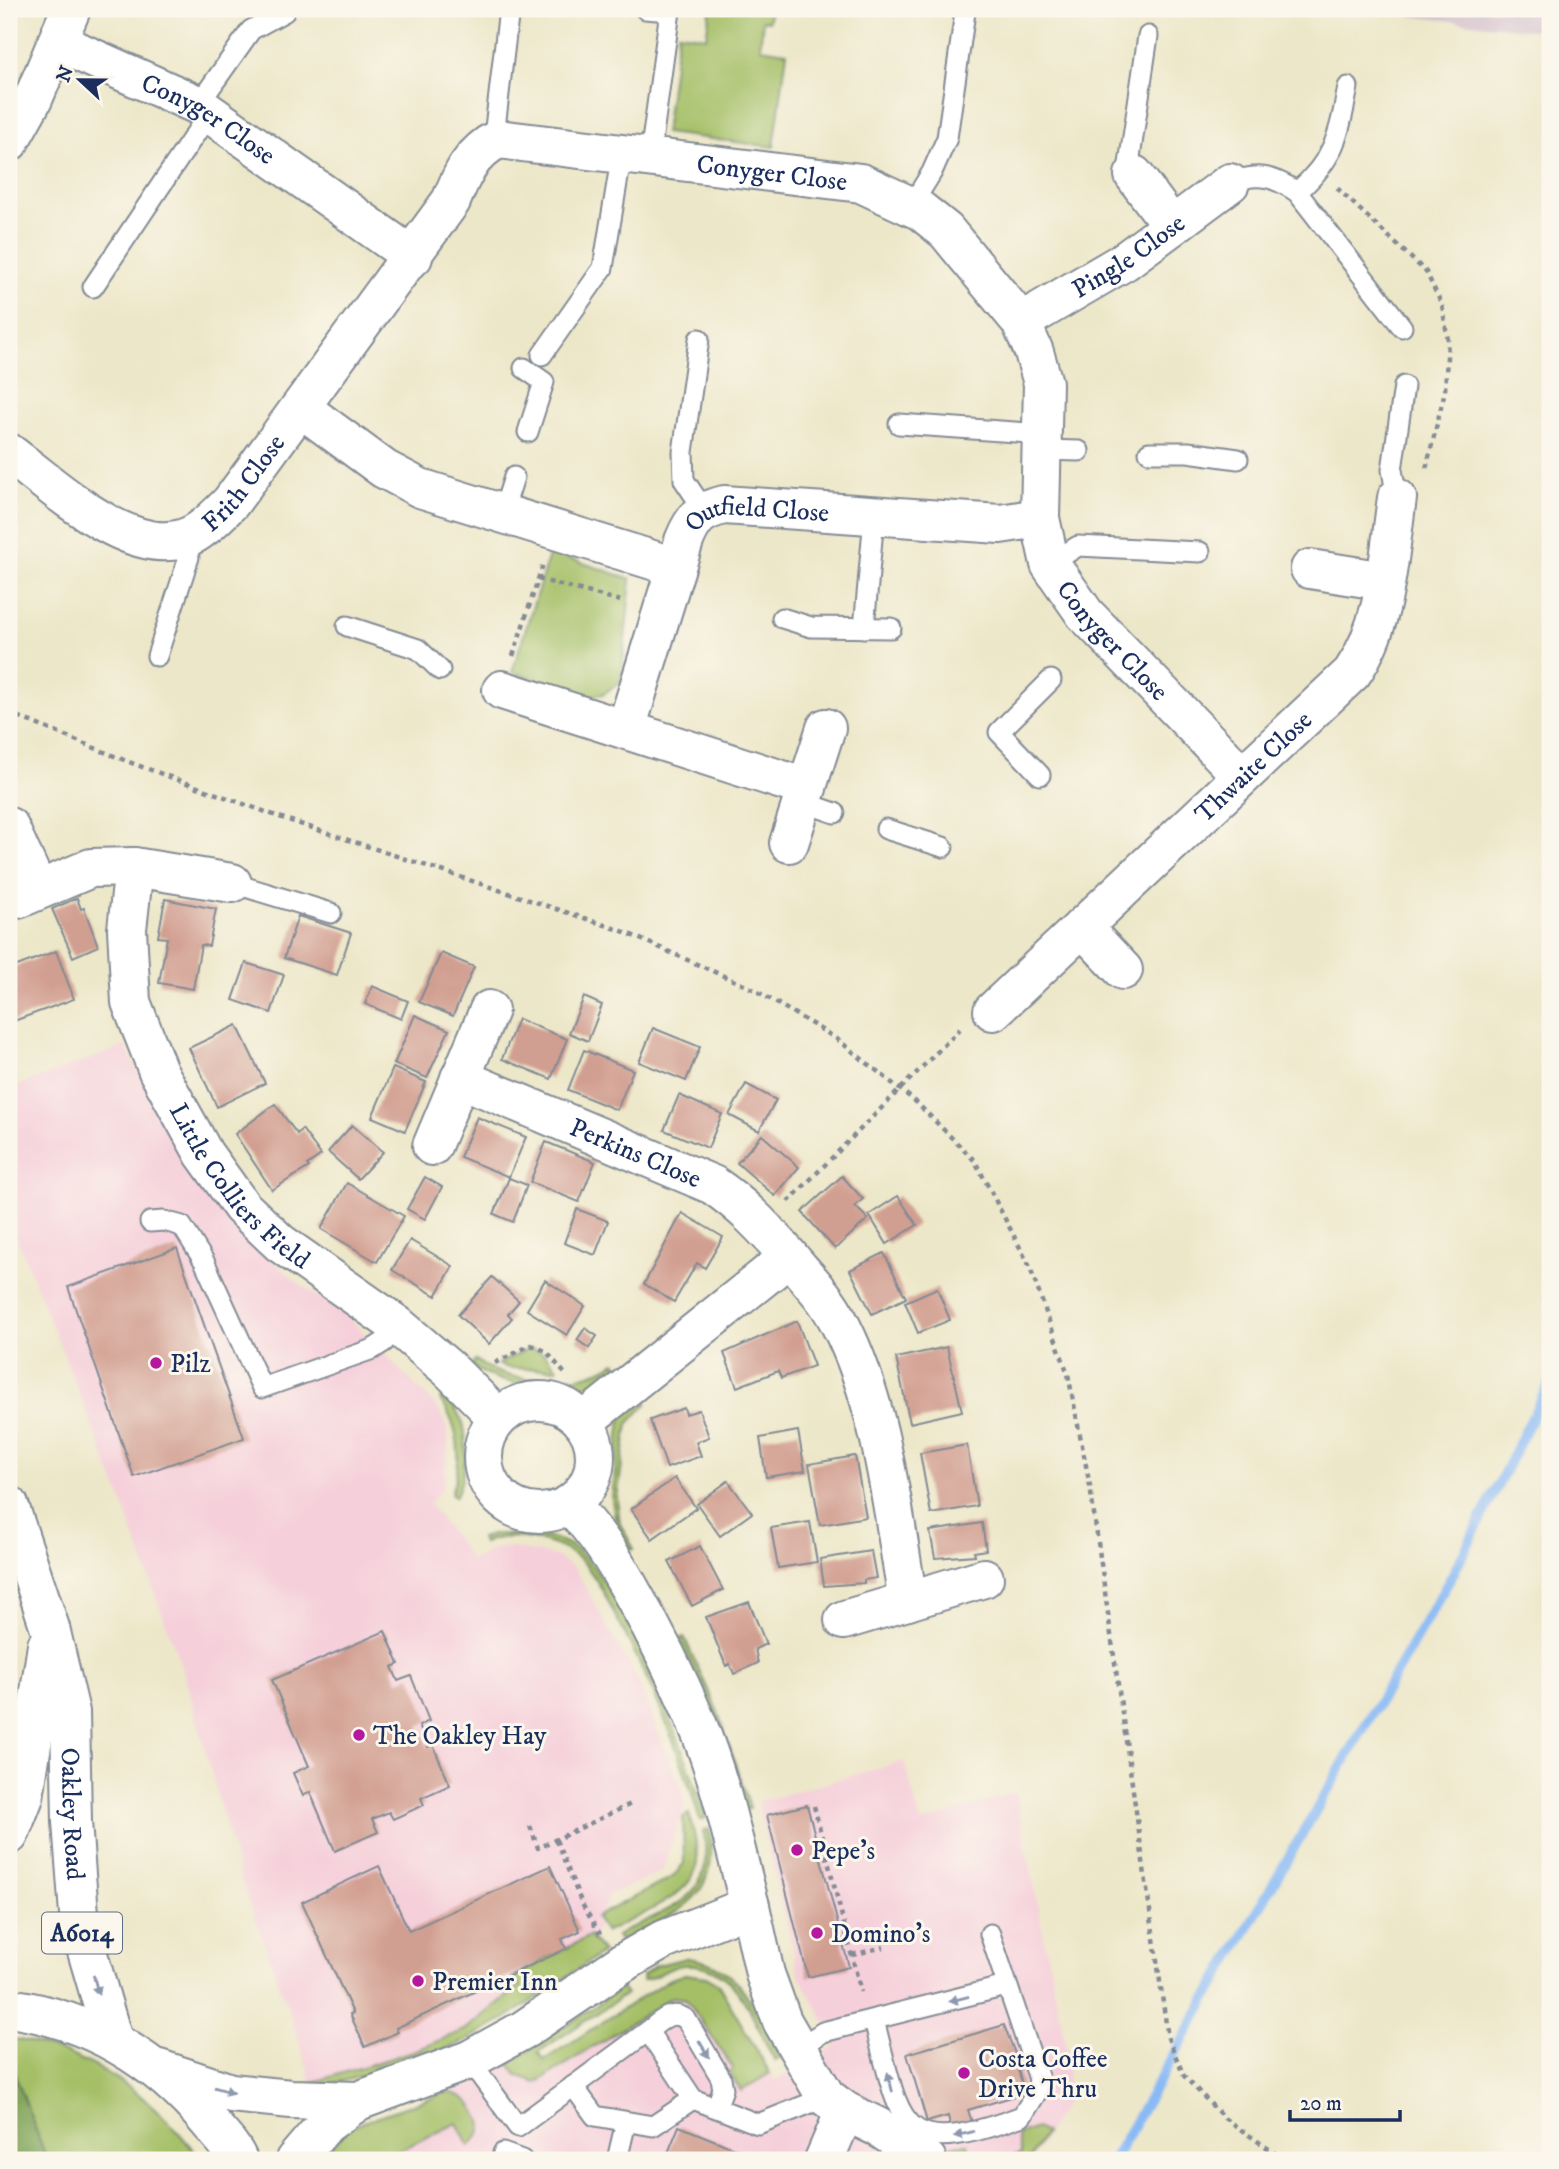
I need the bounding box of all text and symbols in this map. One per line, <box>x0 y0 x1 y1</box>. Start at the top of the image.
north arrow <box>46 46 116 116</box>
text: N <box>52 62 79 86</box>
street label: Conyger Close <box>136 67 281 173</box>
street label: Conyger Close <box>695 148 849 199</box>
street label: Pingle Close <box>1066 207 1192 306</box>
street label: Frith Close <box>196 428 293 540</box>
street label: Outfield Close <box>677 490 830 539</box>
street label: Conyger Close <box>1049 574 1175 708</box>
street label: Thwaite Close <box>1188 704 1320 831</box>
street label: Little Colliers Field <box>161 1098 316 1277</box>
street label: Perkins Close <box>565 1111 706 1196</box>
place label: Pilz <box>170 1348 211 1381</box>
marker: Pilz <box>148 1355 164 1371</box>
place label: The Oakley Hay <box>373 1720 547 1753</box>
marker: The Oakley Hay <box>351 1727 367 1743</box>
street label: Oakley Road <box>53 1747 91 1882</box>
place label: Pepe's <box>811 1835 875 1868</box>
marker: Pepe's <box>789 1842 805 1858</box>
road number: A6014 <box>42 1912 122 1954</box>
place label: Domino's <box>831 1918 930 1951</box>
marker: Domino's <box>809 1925 825 1941</box>
place label: Premier Inn <box>432 1966 558 1999</box>
marker: Premier Inn <box>410 1973 426 1989</box>
one-way arrow <box>92 1975 102 1996</box>
one-way arrow <box>948 1994 969 2004</box>
one-way arrow <box>697 2039 710 2058</box>
place label: Costa Coffee Drive Thru <box>978 2043 1108 2106</box>
marker: Costa Coffee Drive Thru <box>956 2065 972 2081</box>
one-way arrow <box>884 2071 895 2093</box>
scale bar <box>1290 2078 1400 2122</box>
one-way arrow <box>214 2085 235 2095</box>
text: 20 m <box>1300 2091 1342 2117</box>
one-way arrow <box>953 2129 975 2140</box>

